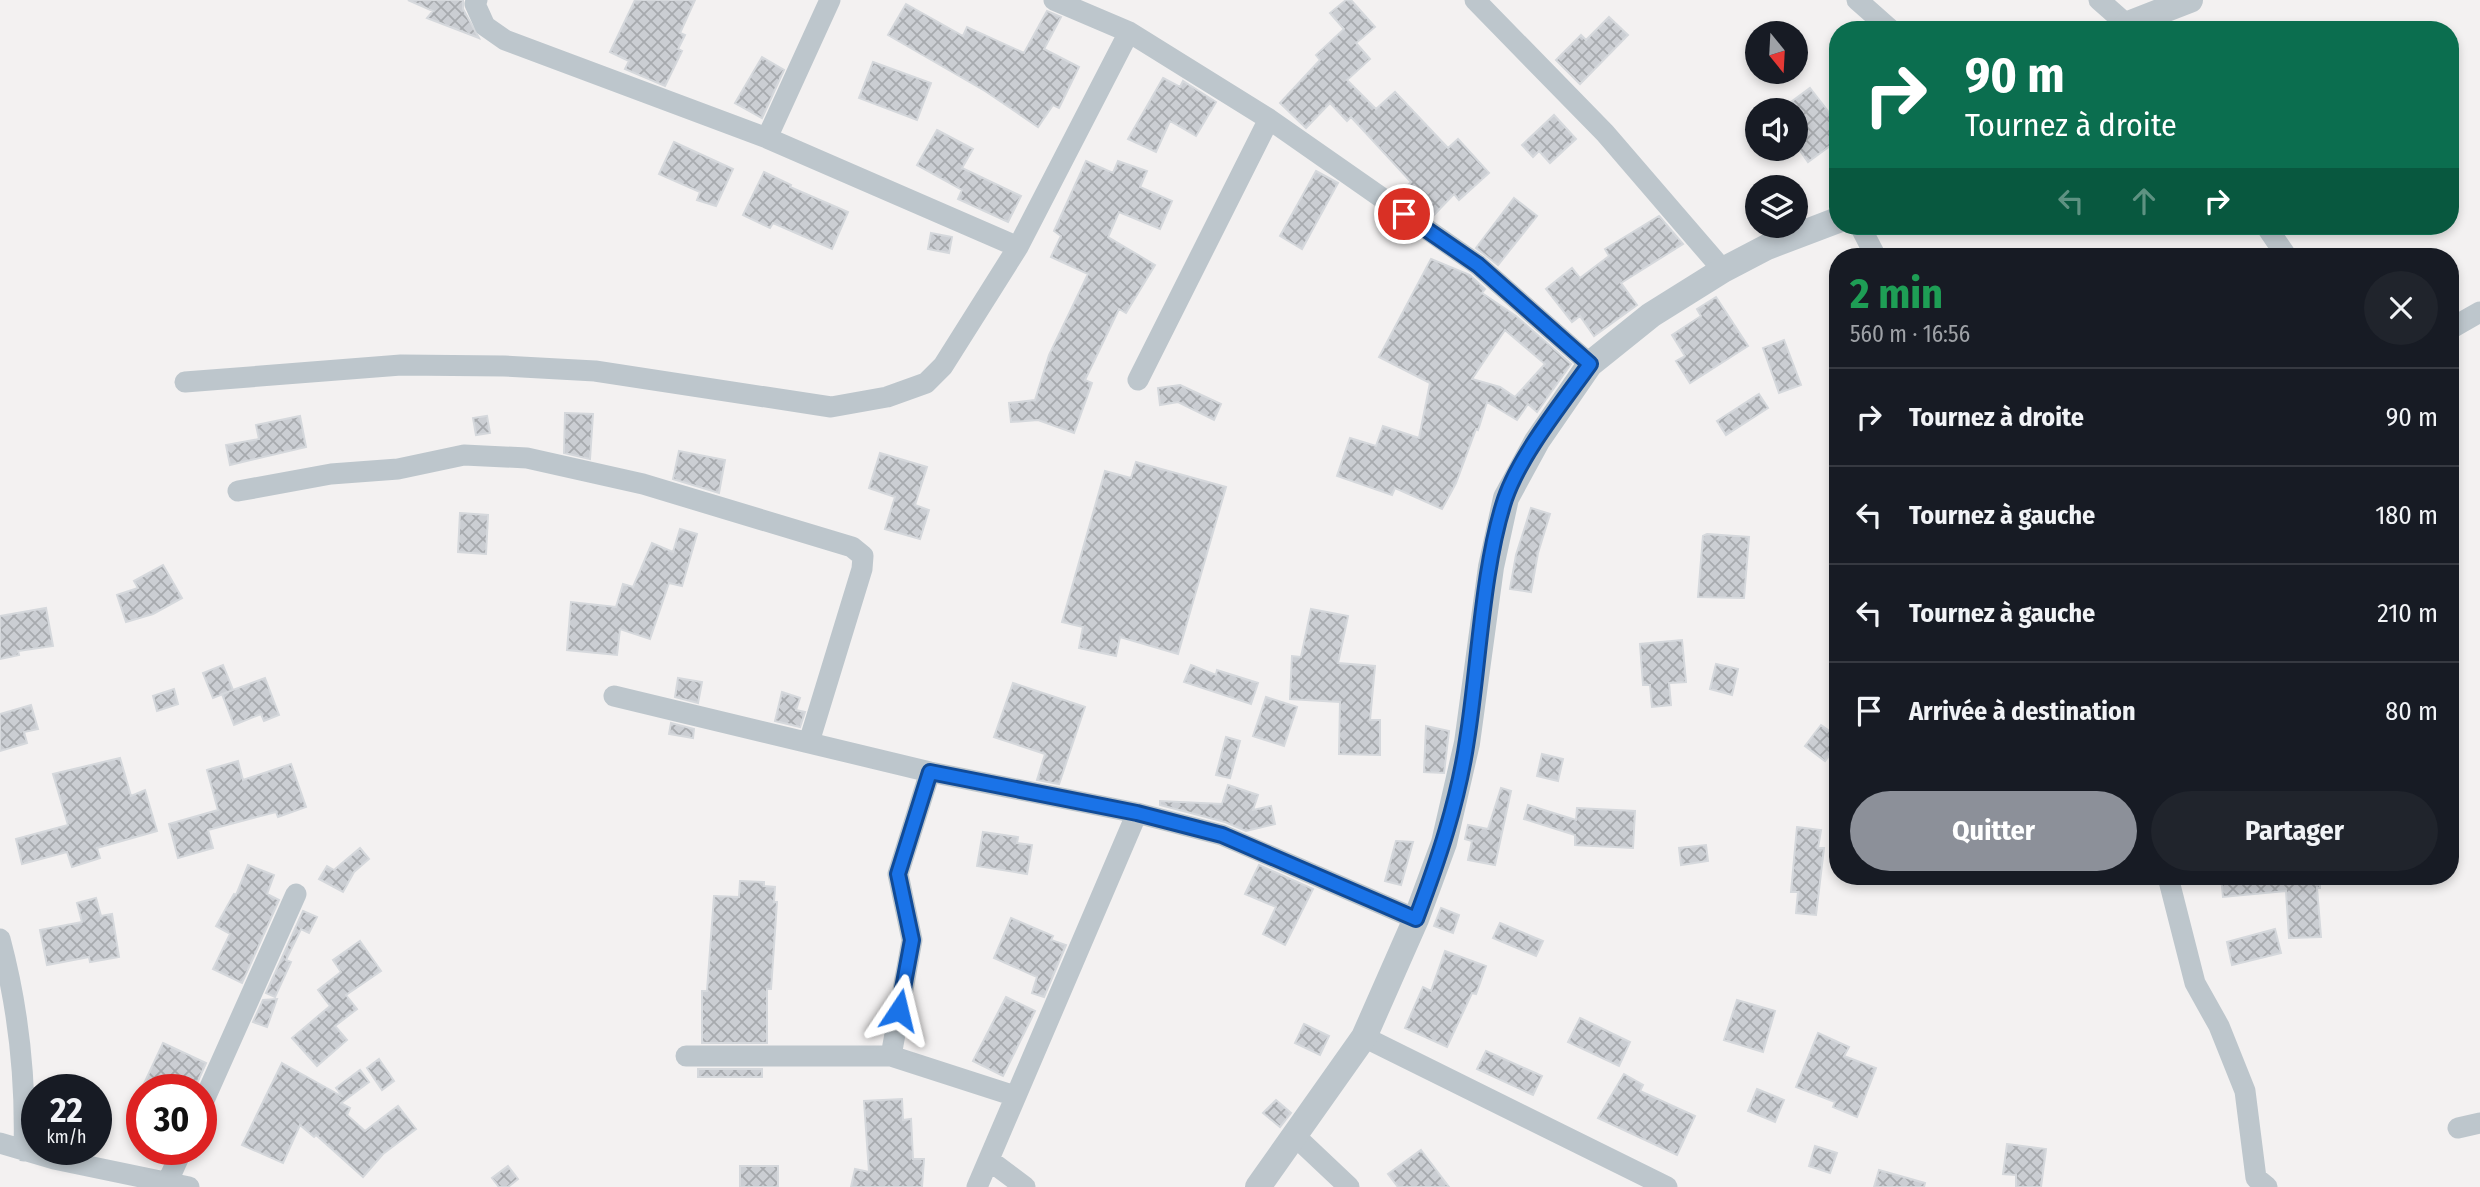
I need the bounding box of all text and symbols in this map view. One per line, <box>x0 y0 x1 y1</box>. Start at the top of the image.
north arrow <box>1745 21 1808 84</box>
map controls <box>1745 21 1808 238</box>
text: 90 m <box>1965 46 2065 105</box>
icon: right <box>1850 49 1941 140</box>
button: sound <box>1745 98 1808 161</box>
text: Tournez à droite <box>1965 106 2177 144</box>
button: layers <box>1745 175 1808 238</box>
icon: left <box>2052 182 2090 220</box>
icon: ahead <box>2125 182 2163 220</box>
icon: right <box>2198 182 2236 220</box>
pin <box>1374 184 1434 244</box>
icon: arrive <box>1385 195 1423 233</box>
text: 2 min <box>1850 269 1943 319</box>
button: close <box>2364 271 2438 345</box>
text: 560 m · 16:56 <box>1850 320 1970 348</box>
icon: right <box>1850 398 1888 436</box>
text: Tournez à droite <box>1909 402 2084 433</box>
text: 90 m <box>2386 402 2438 433</box>
icon: left <box>1850 496 1888 534</box>
text: Tournez à gauche <box>1909 500 2095 531</box>
text: 180 m <box>2375 500 2438 531</box>
icon: left <box>1850 594 1888 632</box>
text: Tournez à gauche <box>1909 598 2095 629</box>
text: 210 m <box>2377 598 2438 629</box>
icon: arrive <box>1850 692 1888 730</box>
text: Arrivée à destination <box>1909 696 2136 727</box>
text: 80 m <box>2385 696 2438 727</box>
button: Quitter <box>1850 791 2137 871</box>
button: Partager <box>2151 791 2438 871</box>
position arrow <box>862 973 936 1047</box>
speed limit sign: 30 <box>126 1074 217 1165</box>
text: 22 <box>50 1089 83 1131</box>
text: km/h <box>46 1126 87 1148</box>

